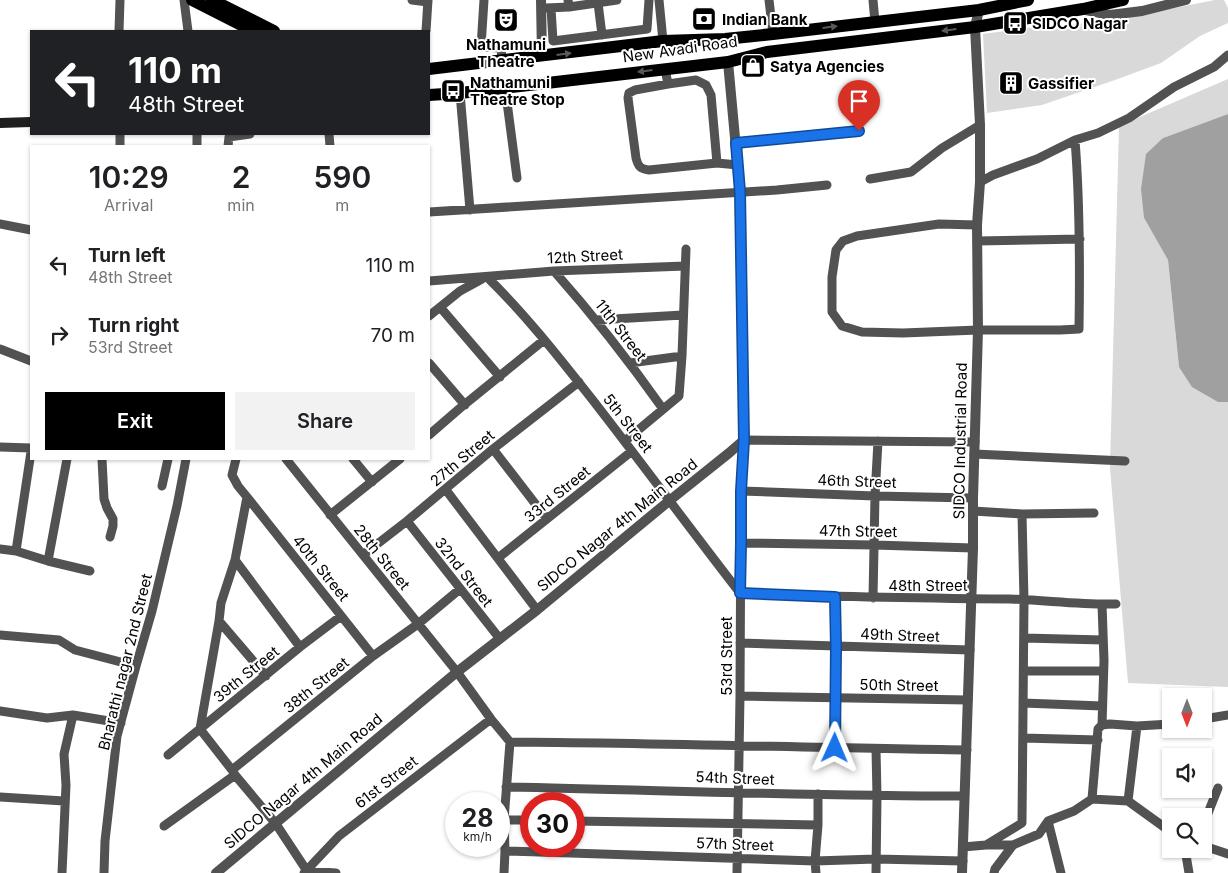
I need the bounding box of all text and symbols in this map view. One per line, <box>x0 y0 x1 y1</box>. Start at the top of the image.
bank icon: Indian Bank <box>691 6 717 32</box>
theatre icon: Nathamuni Theatre <box>493 7 519 33</box>
place label: Indian Bank <box>722 10 808 29</box>
bus stop icon: SIDCO Nagar <box>1002 10 1028 36</box>
place label: SIDCO Nagar <box>1032 14 1128 33</box>
one-way arrow <box>822 23 838 31</box>
one-way arrow <box>941 27 957 35</box>
street label: New Avadi Road <box>621 32 739 66</box>
place label: Nathamuni Theatre <box>466 35 546 71</box>
text: 110 m <box>128 49 222 91</box>
icon: left <box>45 50 110 115</box>
one-way arrow <box>556 50 572 58</box>
shop icon: Satya Agencies <box>740 53 766 79</box>
place label: Satya Agencies <box>770 57 884 76</box>
one-way arrow <box>636 67 652 75</box>
building icon: Gassifier <box>998 70 1024 96</box>
place label: Nathamuni Theatre Stop <box>470 73 565 109</box>
place label: Gassifier <box>1028 74 1094 93</box>
bus stop icon: Nathamuni Theatre Stop <box>440 78 466 104</box>
pin <box>838 80 880 131</box>
icon: arrive <box>845 87 873 115</box>
text: 48th Street <box>128 91 244 117</box>
text: 10:29 <box>89 159 169 195</box>
text: 2 <box>232 159 250 195</box>
text: 590 <box>313 159 371 195</box>
text: Arrival <box>104 195 153 215</box>
text: min <box>227 195 255 215</box>
text: m <box>335 195 349 215</box>
text: Turn left <box>88 244 166 267</box>
street label: 12th Street <box>547 245 623 267</box>
icon: left <box>45 251 73 279</box>
text: 110 m <box>366 254 415 277</box>
text: 48th Street <box>88 267 173 287</box>
street label: 11th Street <box>591 295 651 365</box>
text: Turn right <box>88 314 179 337</box>
icon: right <box>45 321 73 349</box>
text: 70 m <box>371 324 415 347</box>
text: 53rd Street <box>88 337 173 357</box>
street label: SIDCO Industrial Road <box>949 362 971 520</box>
street label: 5th Street <box>599 390 657 456</box>
button: Exit <box>45 392 225 450</box>
button: Share <box>235 392 415 450</box>
street label: 27th Street <box>426 426 498 490</box>
street label: SIDCO Nagar 4th Main Road <box>533 454 701 596</box>
street label: 33rd Street <box>520 461 594 526</box>
street label: 46th Street <box>817 470 897 492</box>
street label: 28th Street <box>350 520 414 594</box>
street label: 47th Street <box>819 521 897 541</box>
street label: 40th Street <box>289 531 354 605</box>
street label: 32nd Street <box>431 533 497 611</box>
street label: Bharathi nagar 2nd Street <box>94 572 156 752</box>
street label: 48th Street <box>888 576 968 595</box>
street label: 53rd Street <box>717 616 736 696</box>
street label: 49th Street <box>860 624 940 646</box>
street label: 39th Street <box>209 642 283 706</box>
street label: 38th Street <box>279 653 353 717</box>
street label: 50th Street <box>859 675 939 695</box>
north arrow <box>1162 688 1212 738</box>
map controls <box>1162 688 1212 858</box>
street label: SIDCO Nagar 4th Main Road <box>220 709 386 853</box>
position arrow <box>808 721 860 773</box>
button: sound <box>1162 748 1212 798</box>
street label: 61st Street <box>351 751 421 813</box>
street label: 54th Street <box>695 767 775 789</box>
speed limit sign: 30 <box>520 792 585 857</box>
text: 28 <box>461 803 494 833</box>
button: search <box>1162 808 1212 858</box>
text: km/h <box>463 829 492 844</box>
street label: 57th Street <box>696 833 774 855</box>

